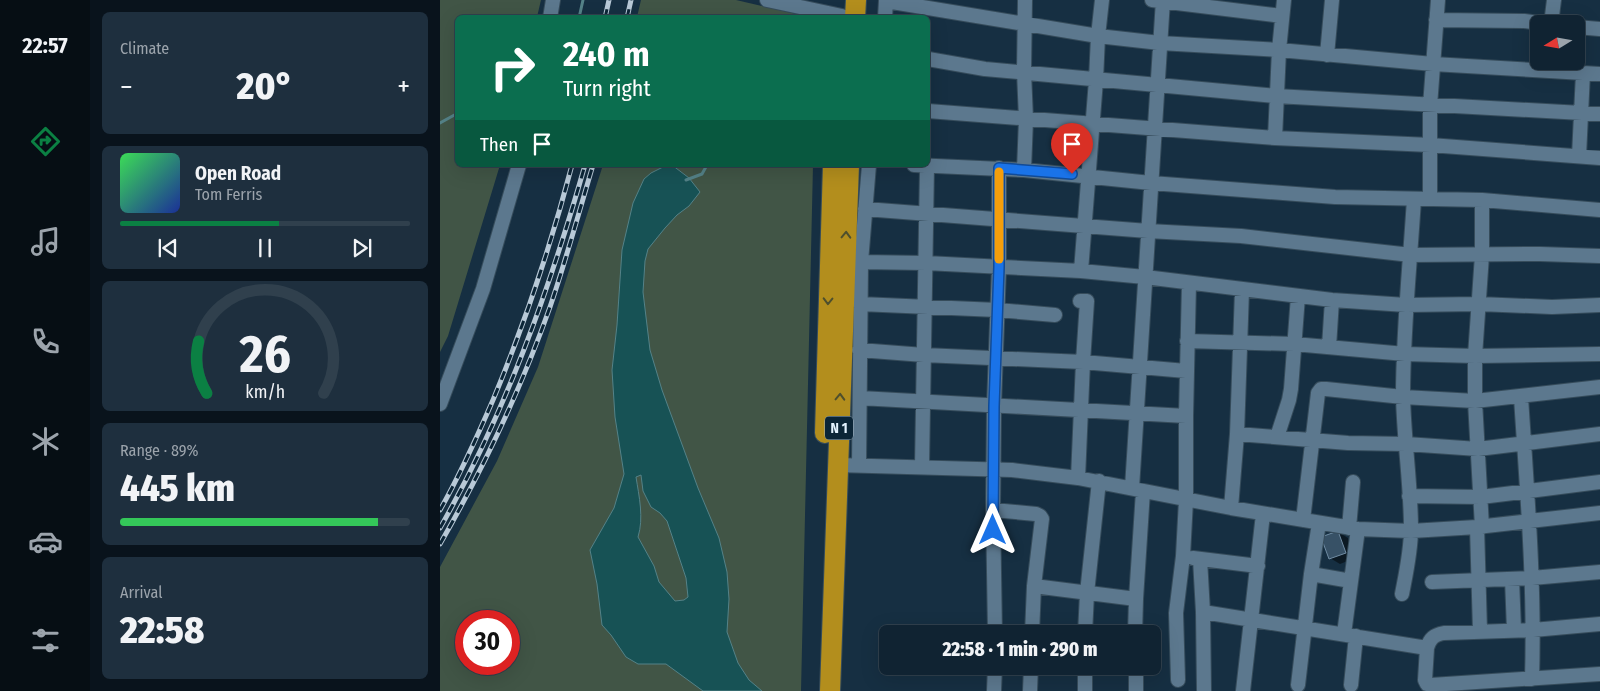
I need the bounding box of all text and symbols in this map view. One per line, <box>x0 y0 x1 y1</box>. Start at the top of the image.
north arrow <box>1530 15 1585 70</box>
map controls <box>1530 15 1585 70</box>
text: 22:57 <box>22 32 68 59</box>
text: 240 m <box>563 33 650 75</box>
icon: right <box>480 35 545 100</box>
text: Climate <box>120 39 169 58</box>
text: 20° <box>237 63 293 109</box>
text: − <box>120 70 133 103</box>
text: + <box>397 70 410 103</box>
text: Turn right <box>563 75 651 102</box>
pin <box>1051 123 1093 174</box>
icon: directions <box>28 124 63 159</box>
icon: arrive <box>528 130 556 158</box>
icon: arrive <box>1058 130 1086 158</box>
text: Then <box>480 133 518 156</box>
text: Open Road <box>195 162 281 185</box>
text: Tom Ferris <box>195 185 262 204</box>
icon: music <box>28 224 63 259</box>
one-way arrow <box>841 231 852 239</box>
icon: previous <box>154 234 182 262</box>
icon: pause <box>251 234 279 262</box>
icon: next <box>348 234 376 262</box>
one-way arrow <box>823 297 834 305</box>
text: 26 <box>238 323 291 386</box>
icon: phone <box>28 324 63 359</box>
text: km/h <box>245 381 285 403</box>
one-way arrow <box>835 393 845 401</box>
road number: N 1 <box>825 416 853 439</box>
icon: climate <box>28 424 63 459</box>
text: Range · 89% <box>120 441 198 460</box>
text: 445 km <box>120 465 235 511</box>
position arrow <box>966 503 1018 555</box>
icon: car <box>28 524 63 559</box>
text: Arrival <box>120 583 162 602</box>
text: 22:58 <box>120 607 204 653</box>
speed limit sign: 30 <box>455 610 520 675</box>
icon: filters <box>28 623 63 658</box>
text: 22:58 · 1 min · 290 m <box>942 638 1098 661</box>

